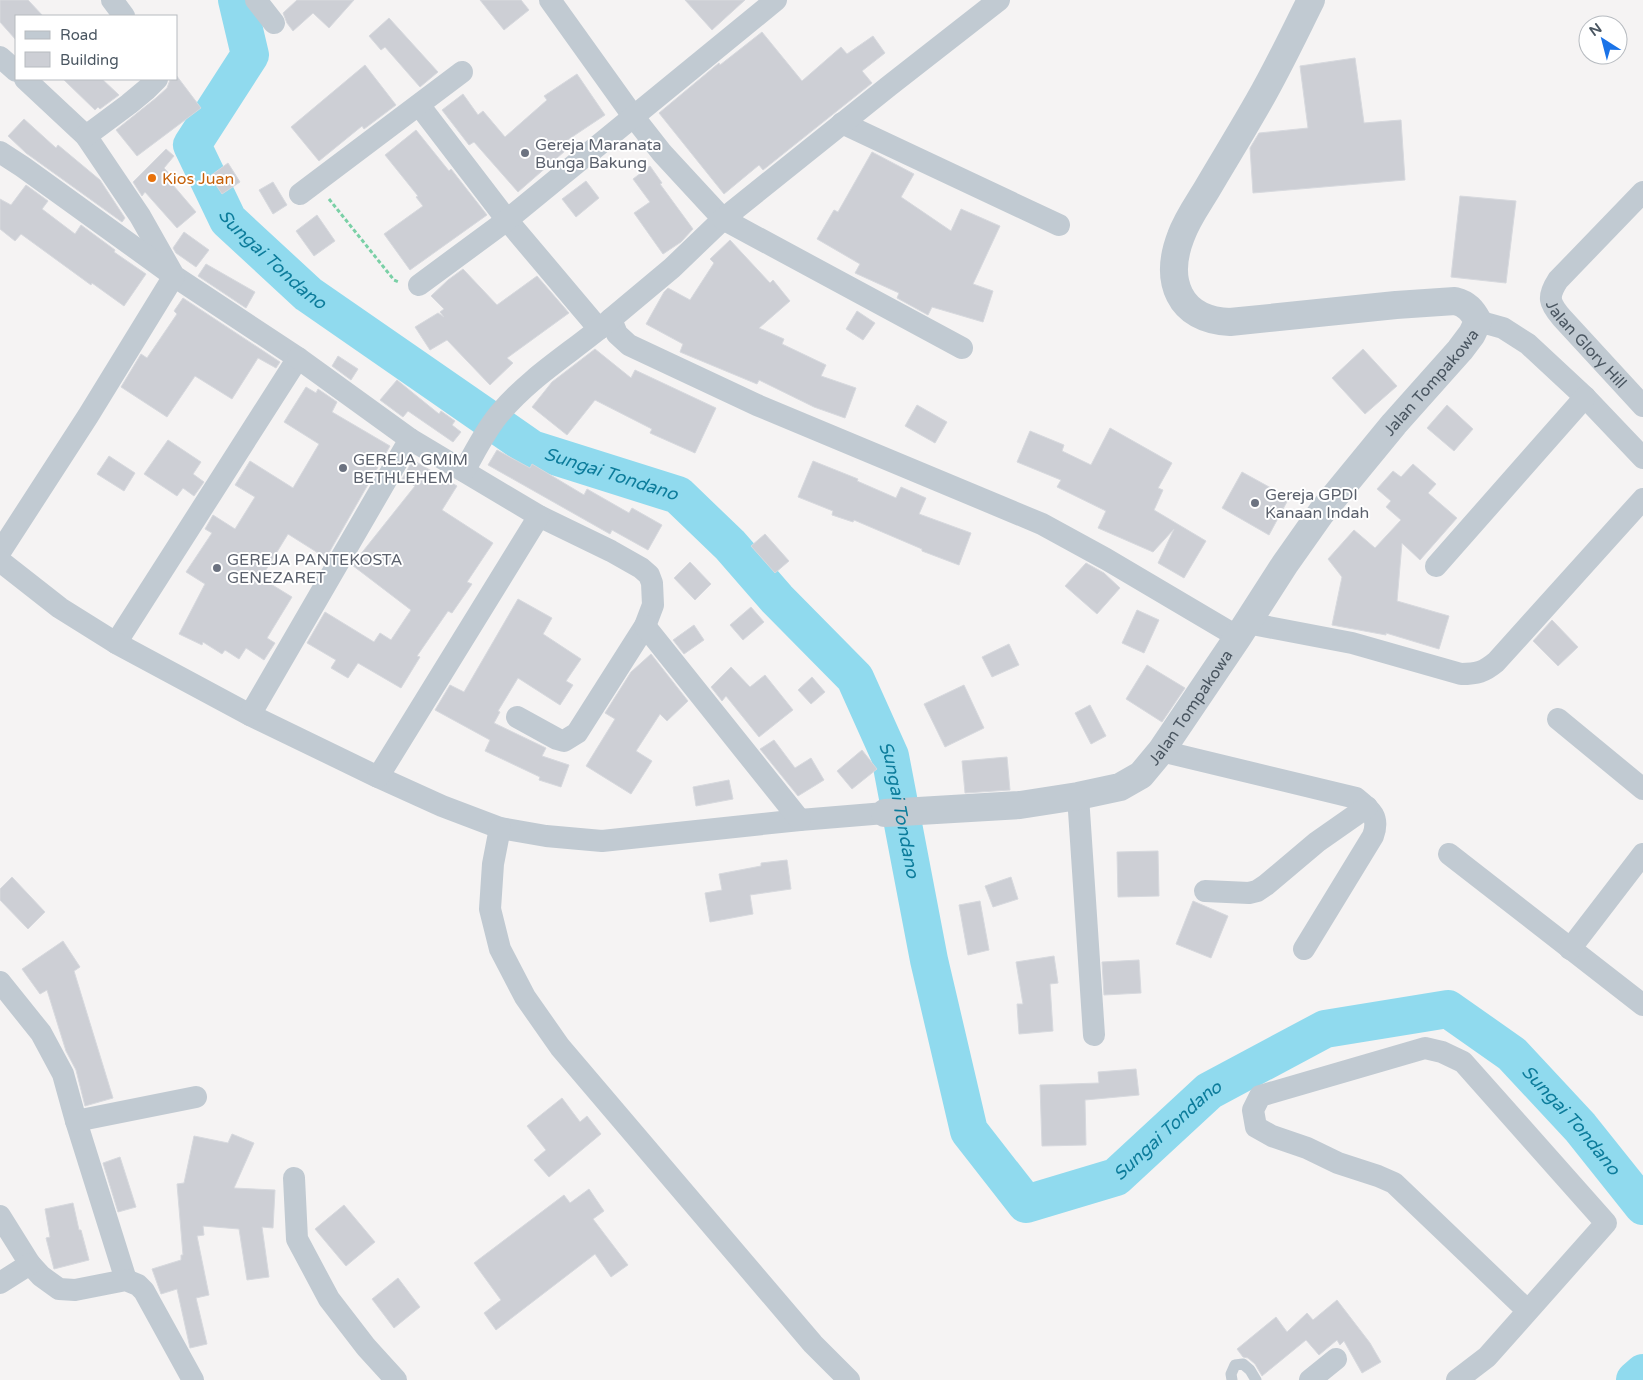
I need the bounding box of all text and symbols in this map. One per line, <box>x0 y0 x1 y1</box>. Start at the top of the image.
legend <box>15 15 178 80</box>
north arrow <box>1578 15 1628 65</box>
text: N <box>1586 20 1605 40</box>
text: Road <box>60 26 98 44</box>
text: Building <box>60 51 119 69</box>
place label: Gereja Maranata Bunga Bakung <box>535 135 662 173</box>
marker: Gereja Maranata Bunga Bakung <box>519 147 531 159</box>
place label: Kios Juan <box>162 169 234 189</box>
marker: Kios Juan <box>146 172 158 184</box>
water label: Sungai Tondano <box>214 206 331 315</box>
street label: Jalan Glory Hill <box>1541 297 1631 393</box>
street label: Jalan Tompakowa <box>1379 325 1483 440</box>
water label: Sungai Tondano <box>542 443 681 506</box>
place label: GEREJA GMIM BETHLEHEM <box>353 450 468 488</box>
marker: GEREJA GMIM BETHLEHEM <box>337 462 349 474</box>
place label: Gereja GPDI Kanaan Indah <box>1265 485 1369 523</box>
marker: Gereja GPDI Kanaan Indah <box>1249 497 1261 509</box>
place label: GEREJA PANTEKOSTA GENEZARET <box>227 550 403 588</box>
marker: GEREJA PANTEKOSTA GENEZARET <box>211 562 223 574</box>
street label: Jalan Tompakowa <box>1144 646 1238 770</box>
water label: Sungai Tondano <box>874 738 924 881</box>
water label: Sungai Tondano <box>1517 1061 1626 1180</box>
water label: Sungai Tondano <box>1109 1075 1226 1185</box>

